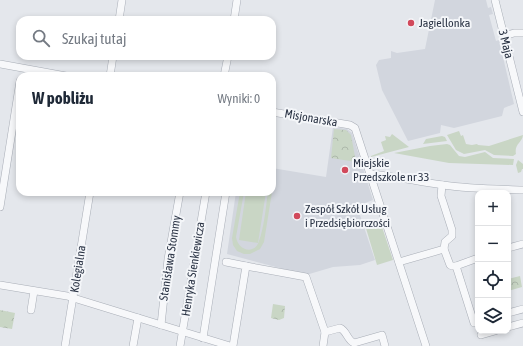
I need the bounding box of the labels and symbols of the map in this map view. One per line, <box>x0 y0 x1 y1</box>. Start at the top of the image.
place label: Jagiellonka <box>419 16 470 30</box>
marker: Jagiellonka <box>406 18 416 28</box>
street label: 3 Maja <box>496 28 516 60</box>
street label: Misjonarska <box>283 106 339 130</box>
place label: Miejskie Przedszkole nr 33 <box>353 156 429 184</box>
marker: Miejskie Przedszkole nr 33 <box>340 165 350 175</box>
place label: Zespół Szkół Usług i Przedsiębiorczości <box>305 202 390 230</box>
marker: Zespół Szkół Usług i Przedsiębiorczości <box>292 211 302 221</box>
street label: Stanisława Stommy <box>156 214 184 302</box>
street label: Henryka Sienkiewicza <box>179 221 207 317</box>
street label: Kolegialna <box>67 244 89 294</box>

